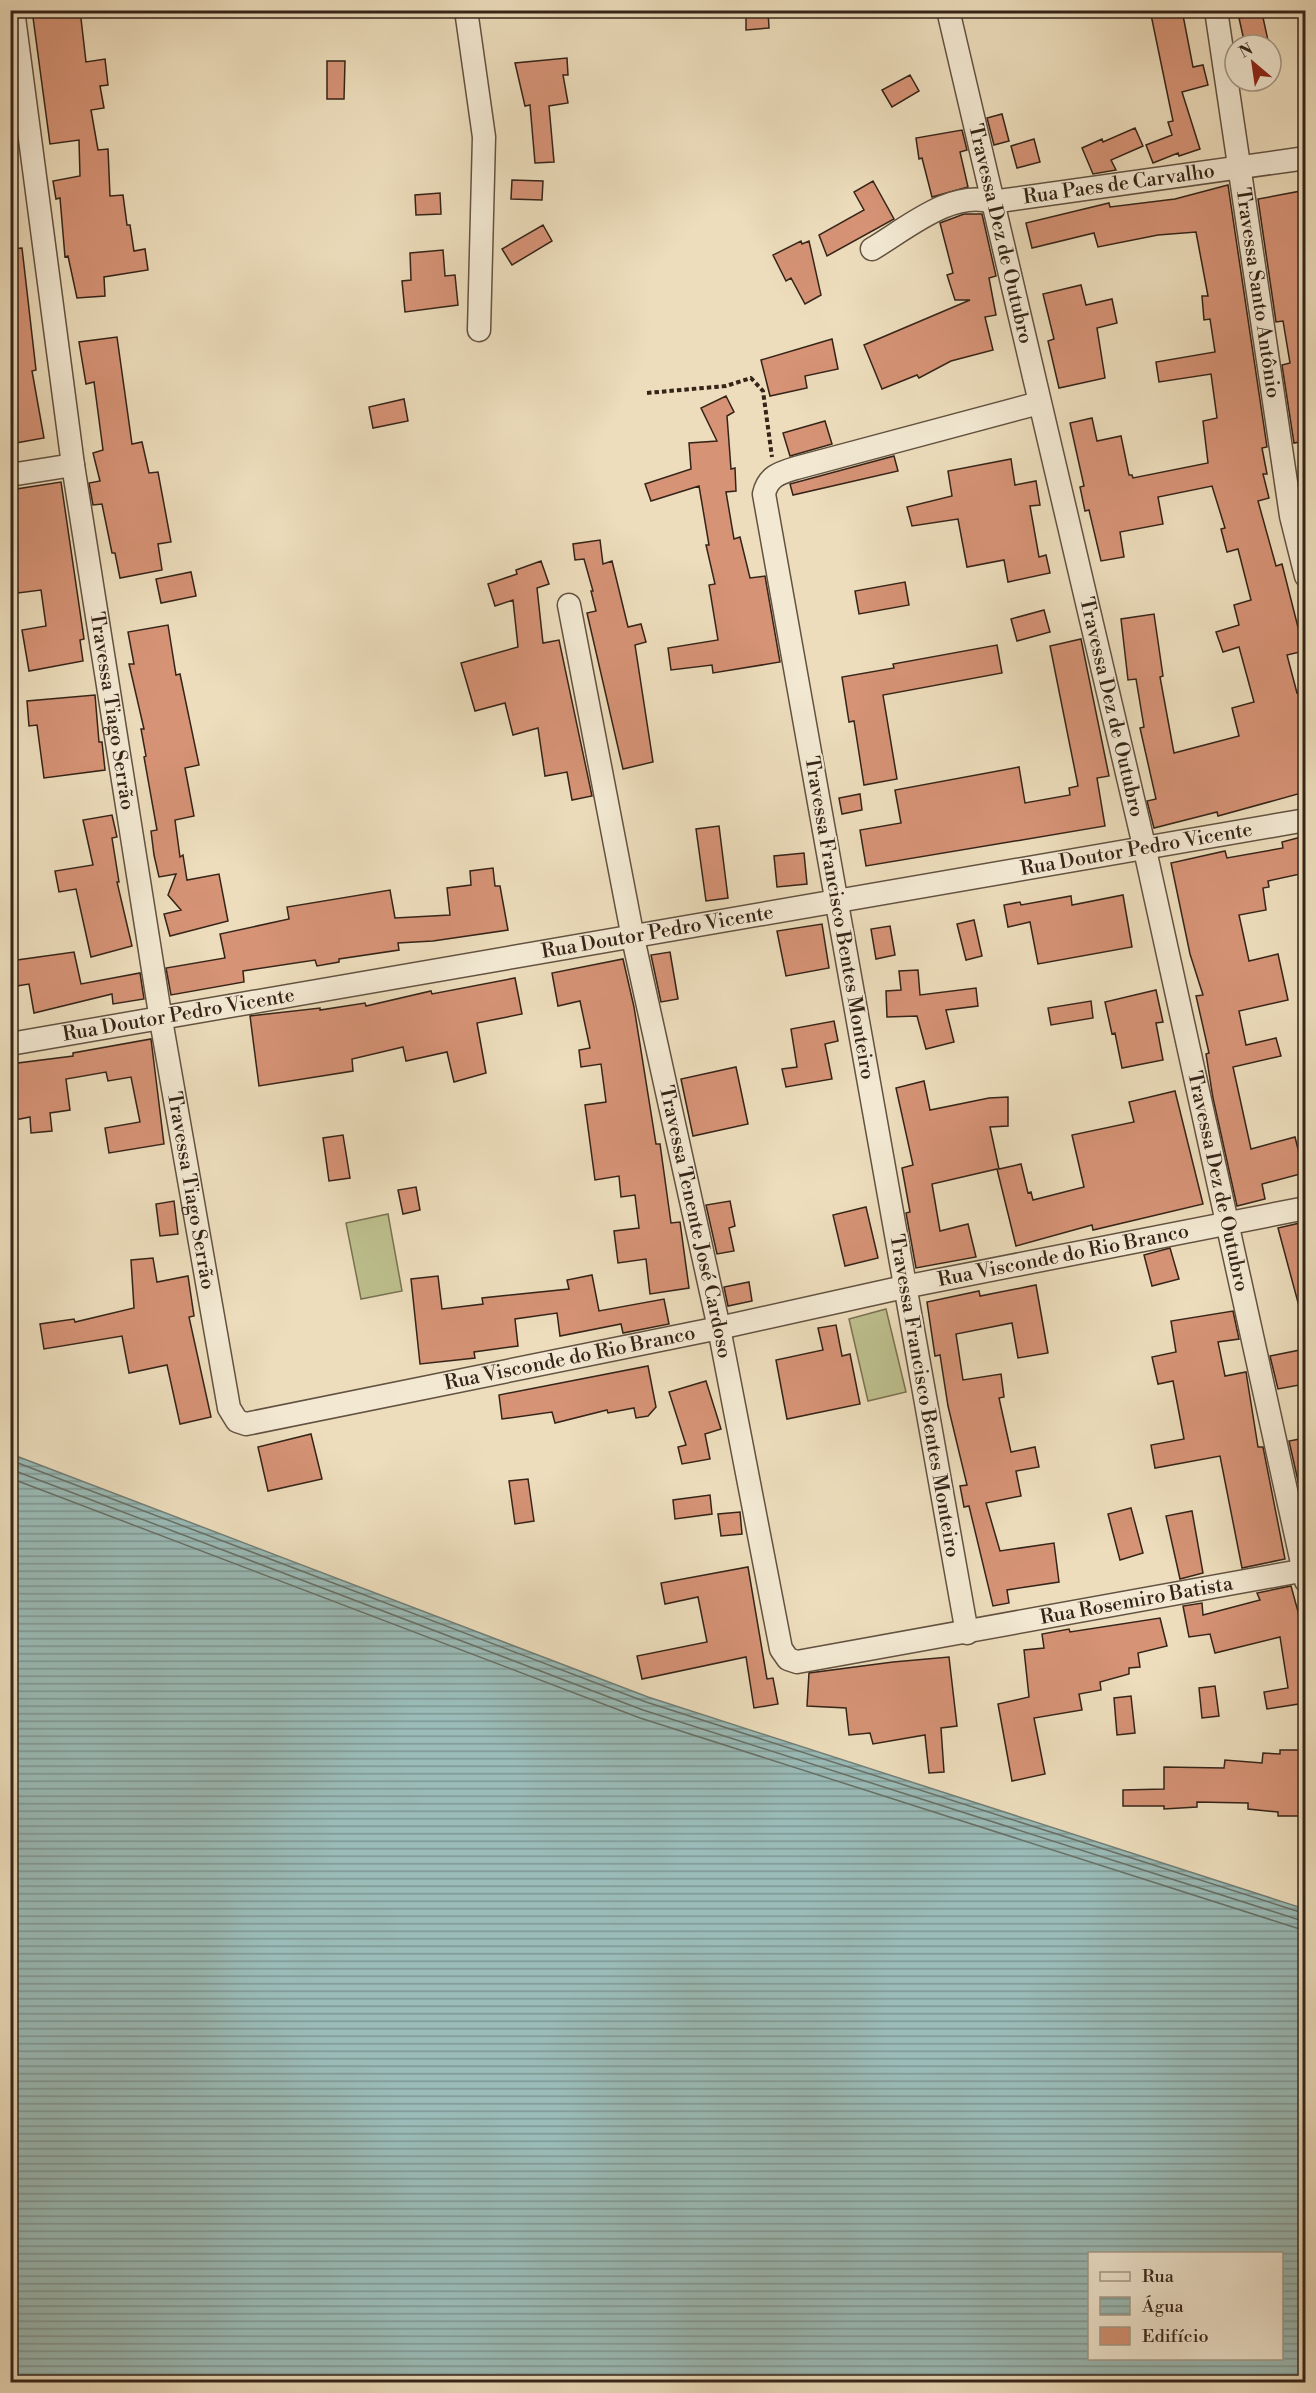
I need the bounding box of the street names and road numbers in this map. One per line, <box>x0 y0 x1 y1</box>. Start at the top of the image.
street label: Travessa Dez de Outubro <box>963 122 1038 346</box>
street label: Rua Paes de Carvalho <box>1021 158 1216 210</box>
street label: Travessa Santo Antônio <box>1230 186 1286 400</box>
street label: Travessa Dez de Outubro <box>1074 595 1149 819</box>
street label: Travessa Tiago Serrão <box>84 610 140 812</box>
street label: Travessa Francisco Bentes Monteiro <box>798 754 880 1082</box>
street label: Rua Doutor Pedro Vicente <box>1018 817 1254 882</box>
street label: Rua Doutor Pedro Vicente <box>539 900 775 964</box>
street label: Rua Doutor Pedro Vicente <box>61 983 296 1047</box>
street label: Travessa Dez de Outubro <box>1182 1069 1254 1294</box>
street label: Travessa Tenente José Cardoso <box>653 1083 737 1361</box>
street label: Travessa Tiago Serrão <box>161 1090 220 1291</box>
street label: Rua Visconde do Rio Branco <box>936 1219 1191 1293</box>
street label: Travessa Francisco Bentes Monteiro <box>883 1232 965 1560</box>
street label: Rua Visconde do Rio Branco <box>442 1321 698 1396</box>
street label: Rua Rosemiro Batista <box>1038 1571 1236 1630</box>

